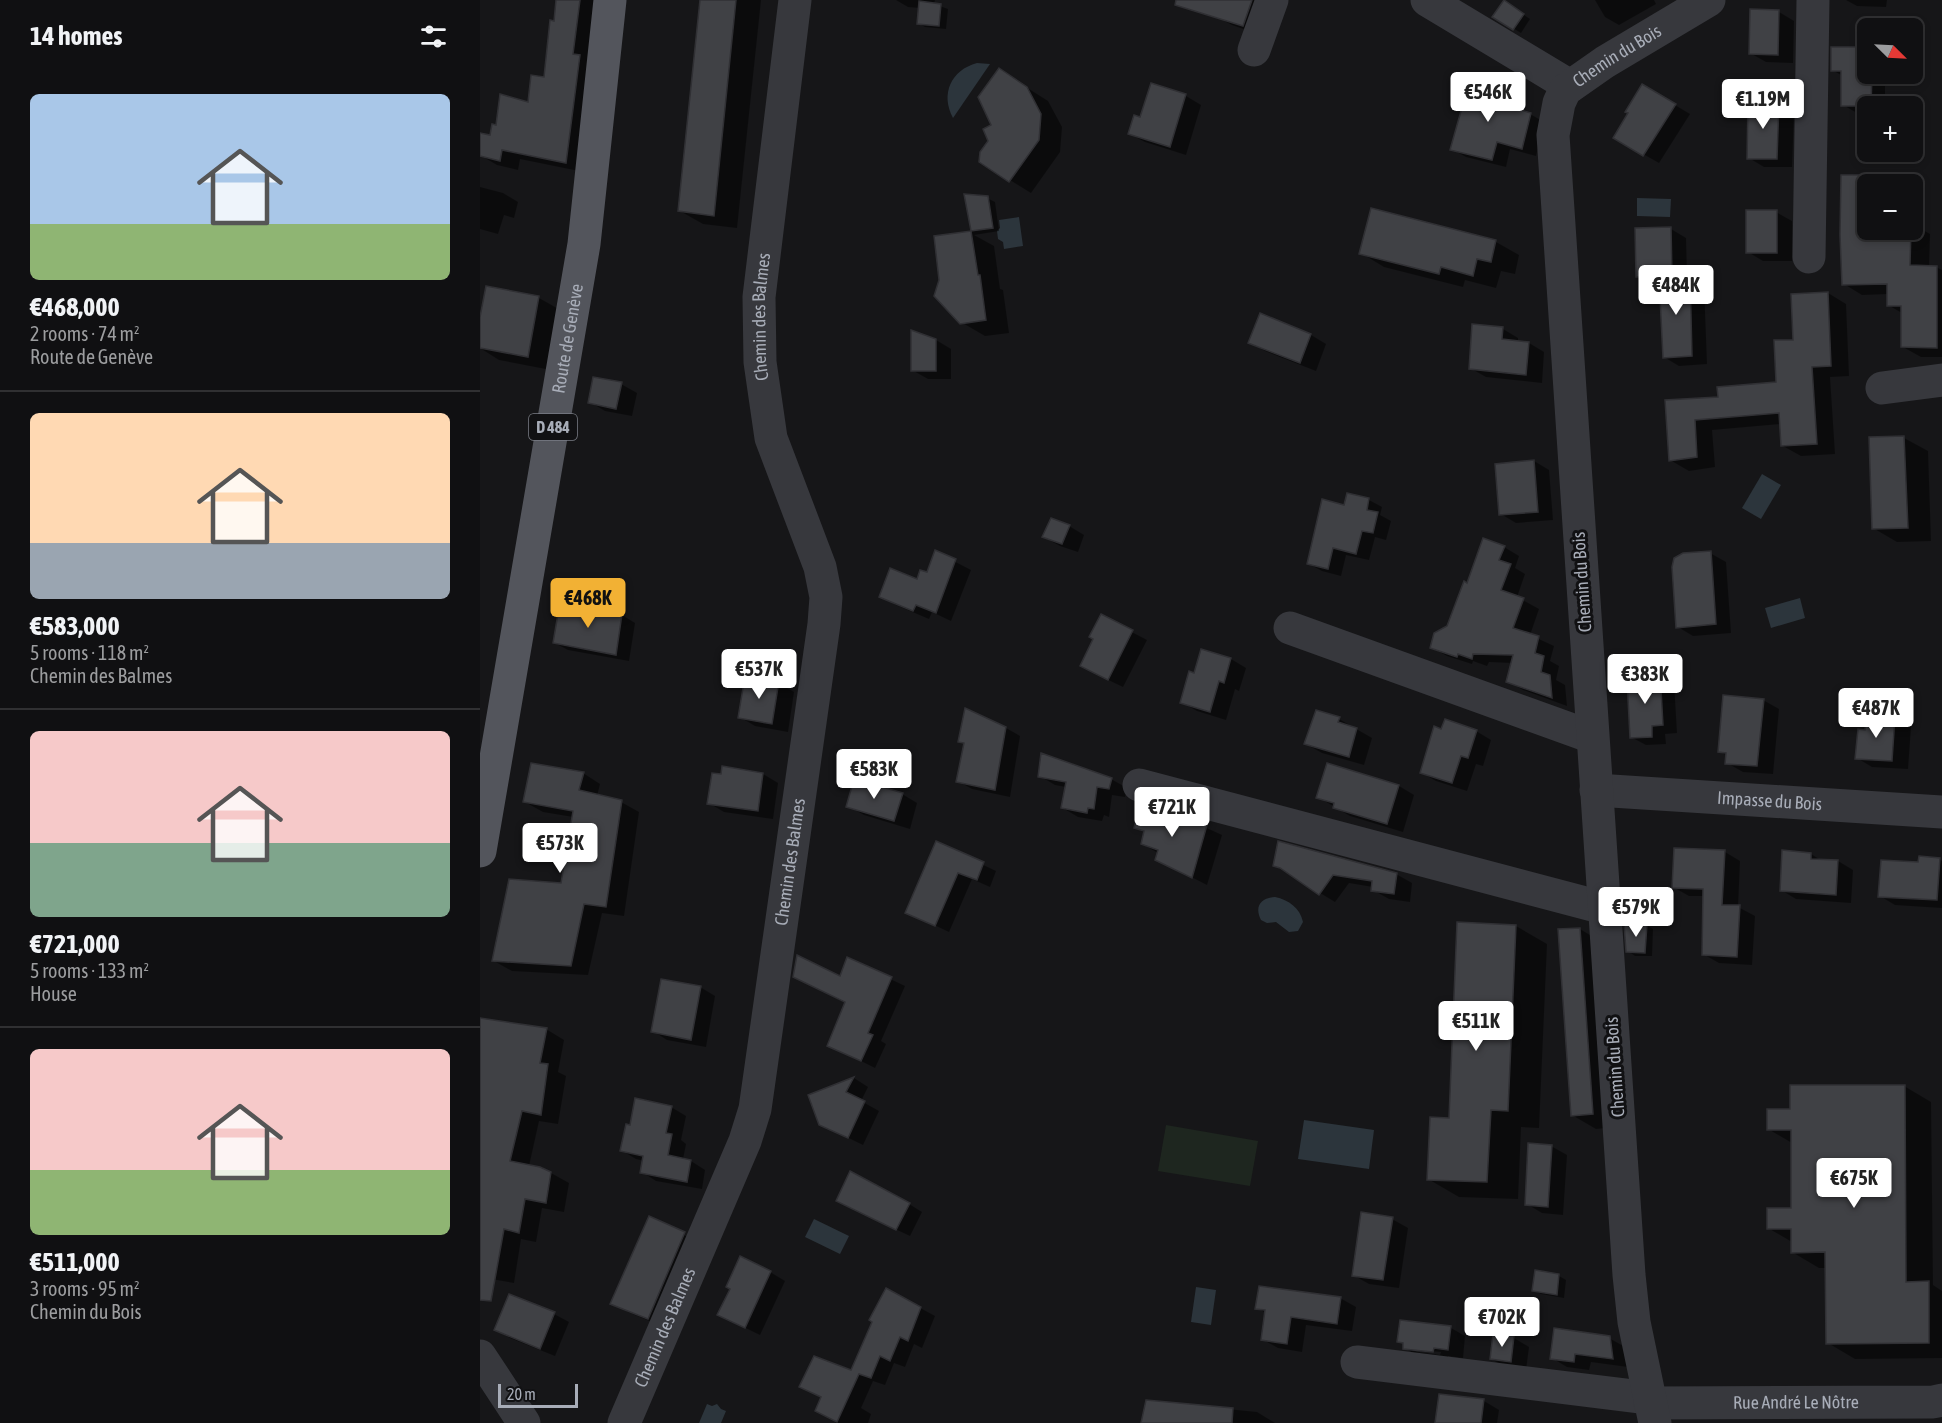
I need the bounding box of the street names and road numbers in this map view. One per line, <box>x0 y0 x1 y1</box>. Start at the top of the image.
street label: Chemin du Bois <box>1568 20 1665 91</box>
street label: Chemin des Balmes <box>748 252 774 382</box>
street label: Route de Genève <box>548 282 587 395</box>
road number: D 484 <box>529 414 577 440</box>
street label: Chemin du Bois <box>1568 531 1595 633</box>
street label: Impasse du Bois <box>1717 787 1823 814</box>
street label: Chemin des Balmes <box>770 797 809 927</box>
street label: Chemin du Bois <box>1601 1016 1628 1118</box>
street label: Chemin des Balmes <box>630 1264 699 1390</box>
street label: Rue André Le Nôtre <box>1733 1391 1859 1413</box>

